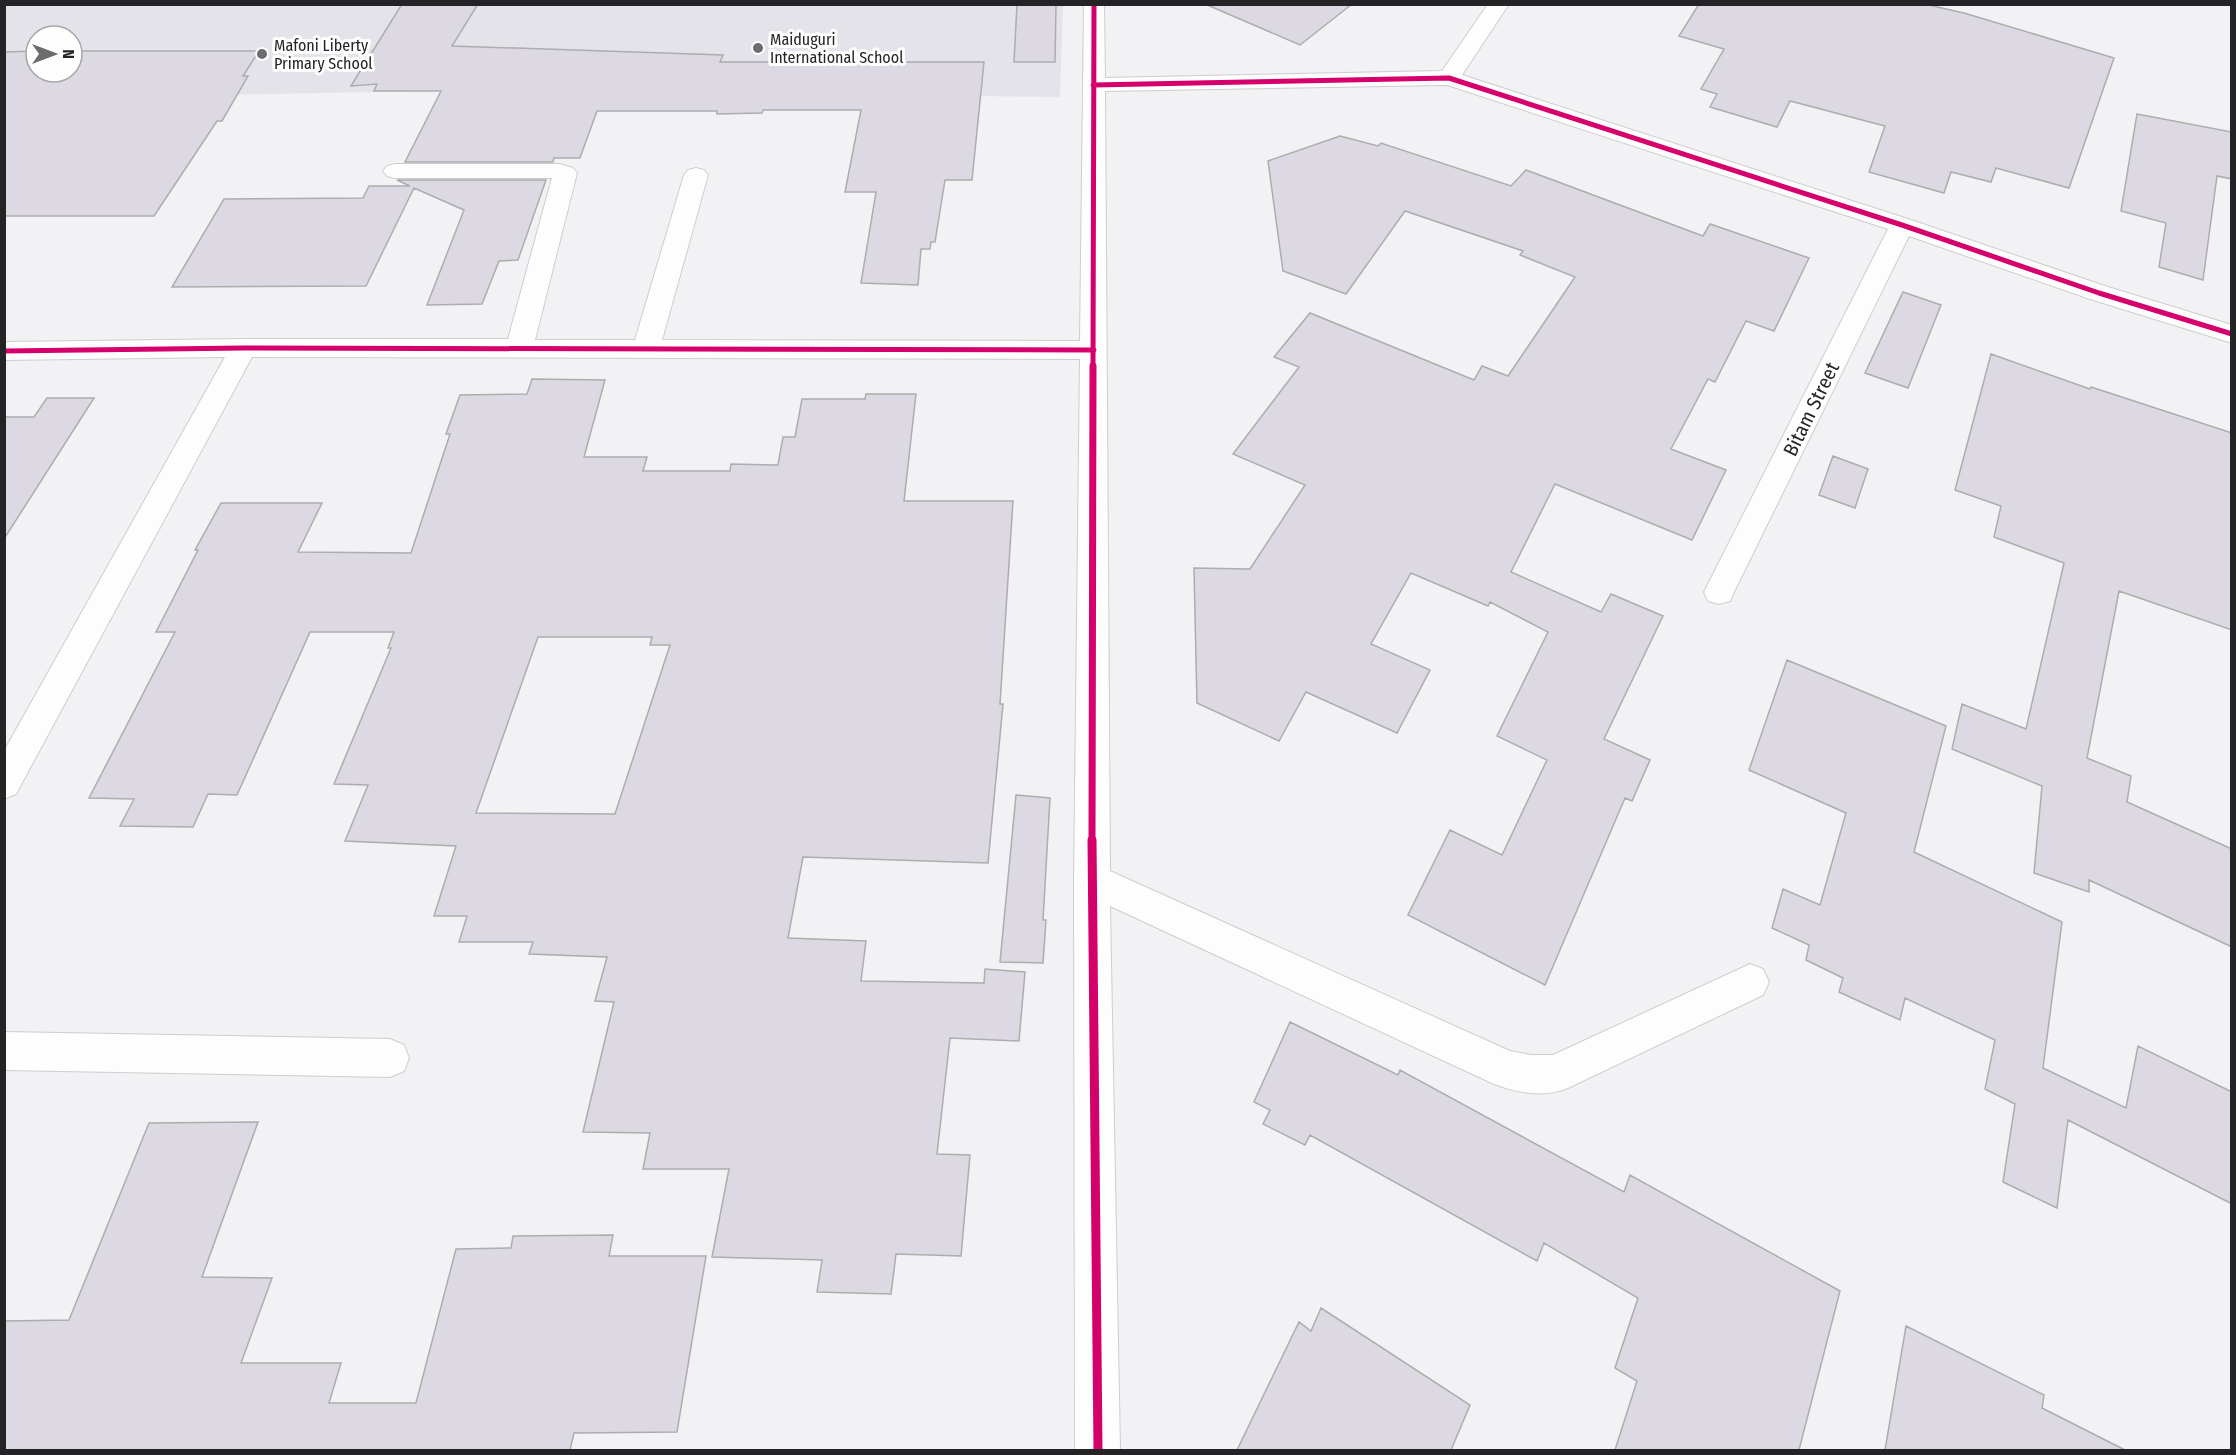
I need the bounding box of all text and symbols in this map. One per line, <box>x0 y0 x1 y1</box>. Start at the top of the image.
north arrow <box>24 24 84 84</box>
place label: Maiduguri International School <box>770 30 903 67</box>
place label: Mafoni Liberty Primary School <box>274 36 373 73</box>
marker: Maiduguri International School <box>751 41 765 55</box>
marker: Mafoni Liberty Primary School <box>255 47 269 61</box>
text: N <box>59 49 78 59</box>
street label: Bitam Street <box>1778 358 1844 460</box>

